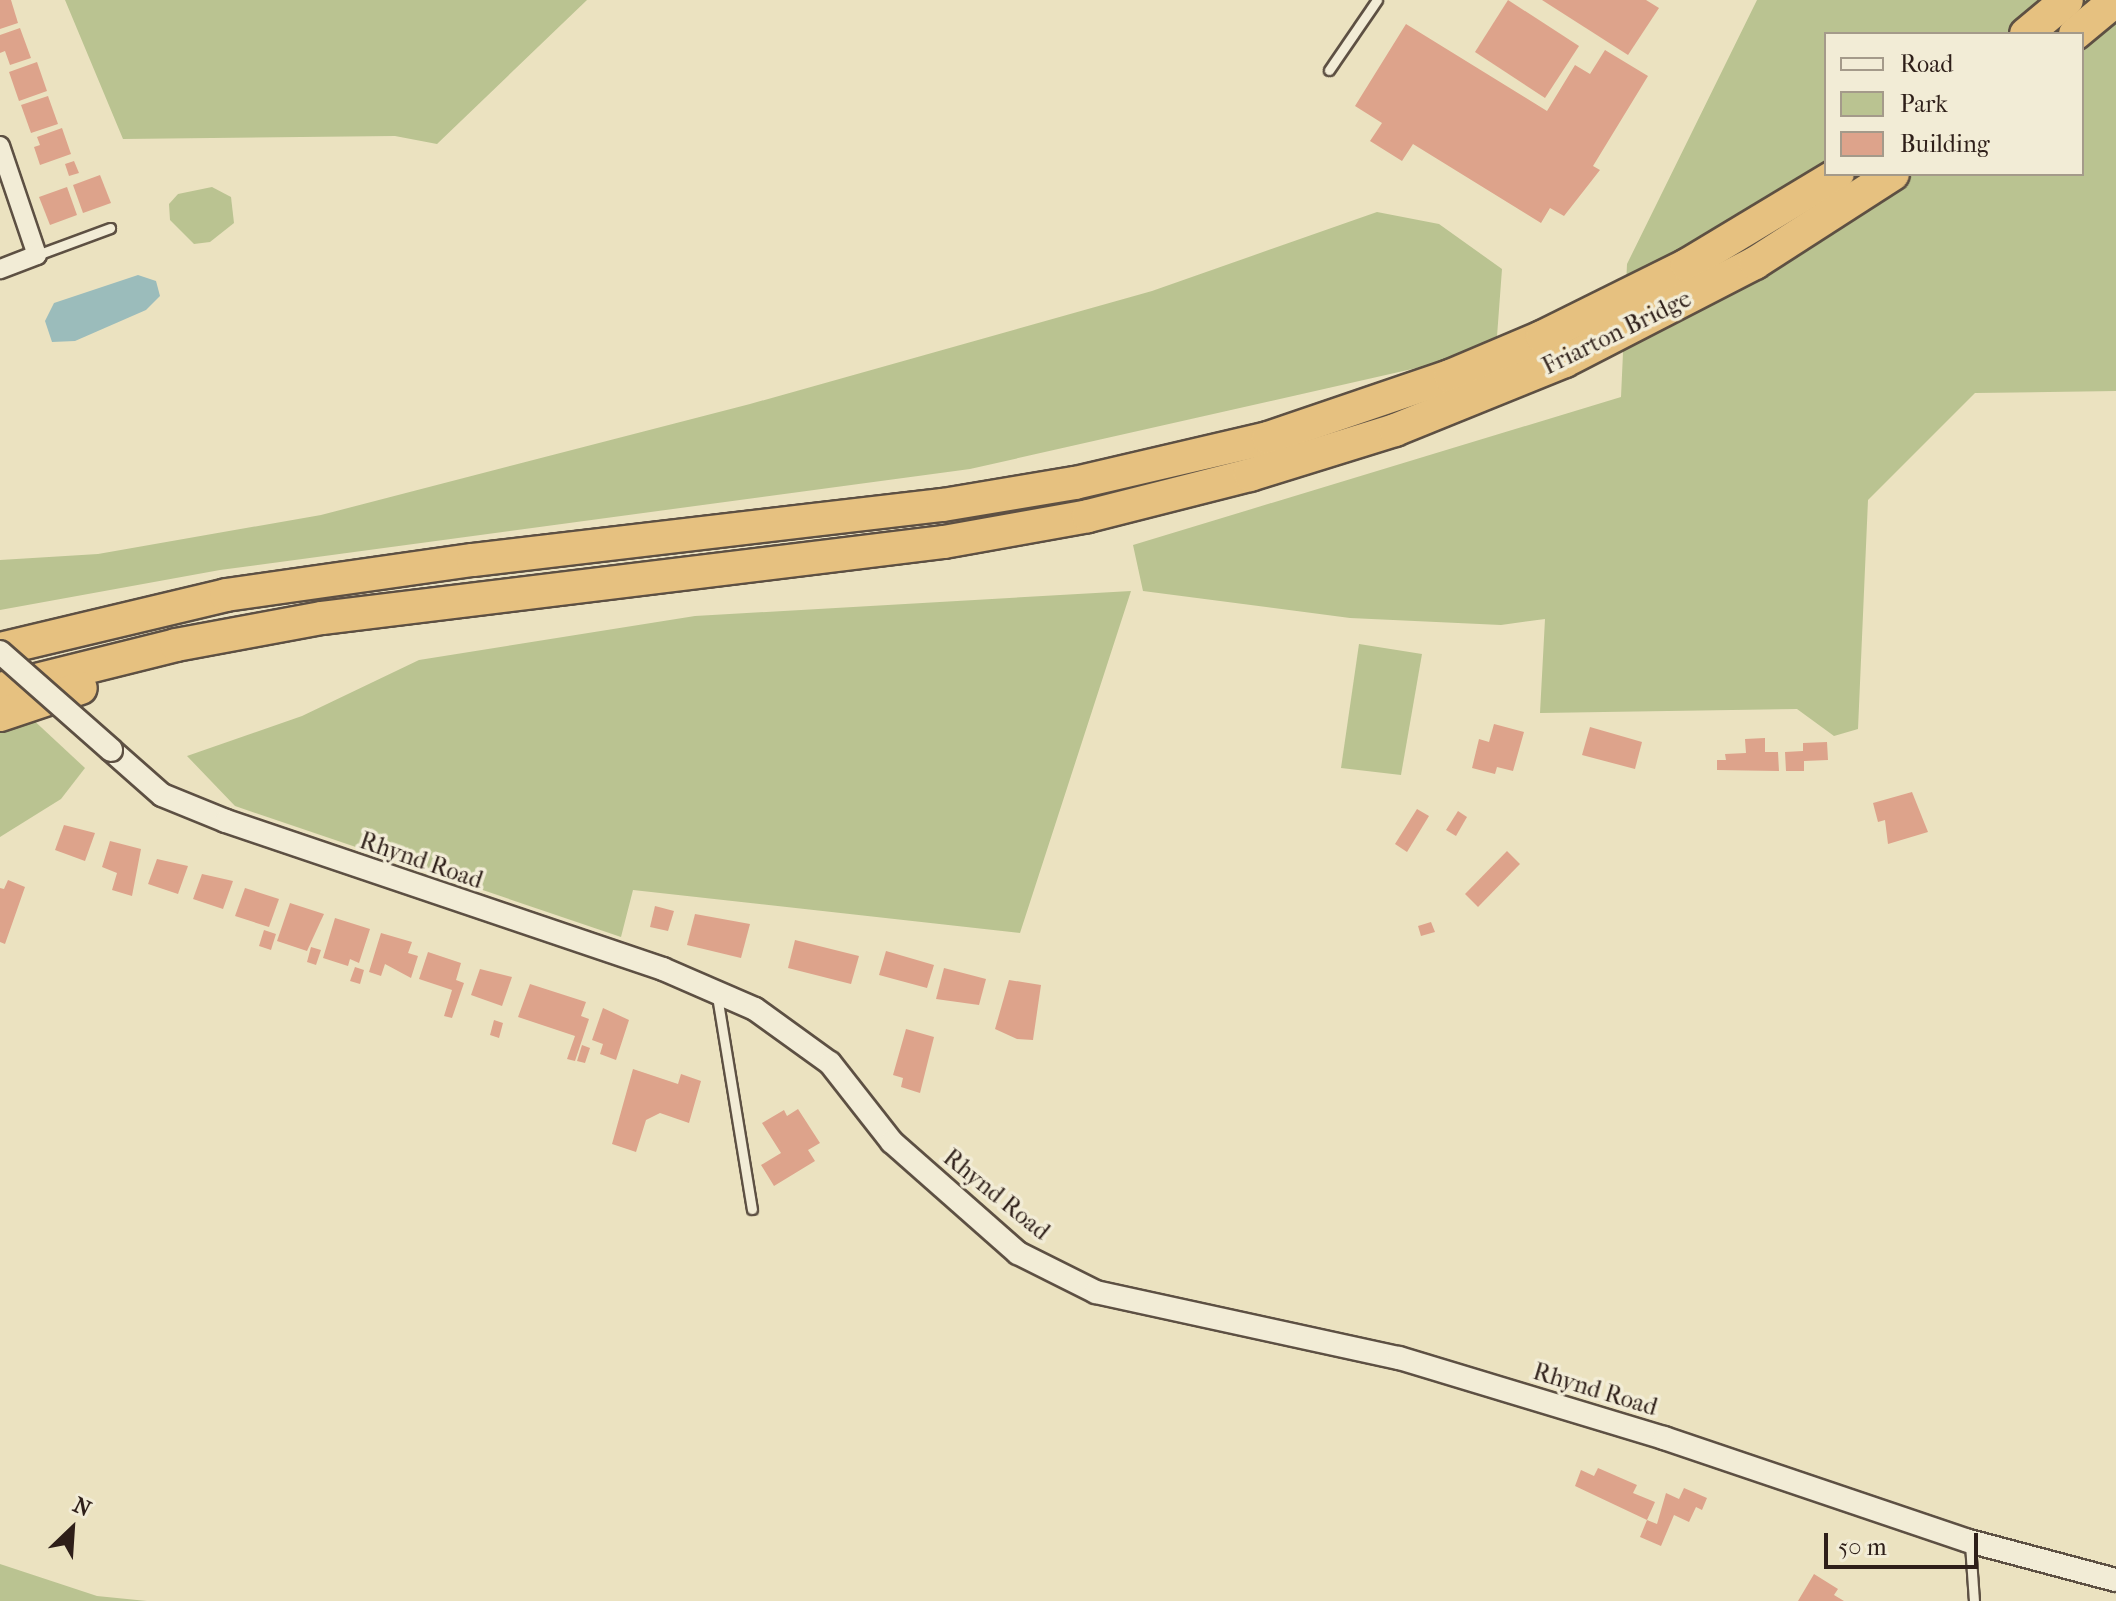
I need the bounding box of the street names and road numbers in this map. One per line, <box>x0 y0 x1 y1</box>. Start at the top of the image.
street label: Friarton Bridge <box>1538 285 1696 381</box>
street label: Rhynd Road <box>356 827 486 895</box>
street label: Rhynd Road <box>937 1143 1055 1247</box>
street label: Rhynd Road <box>1529 1357 1661 1423</box>

